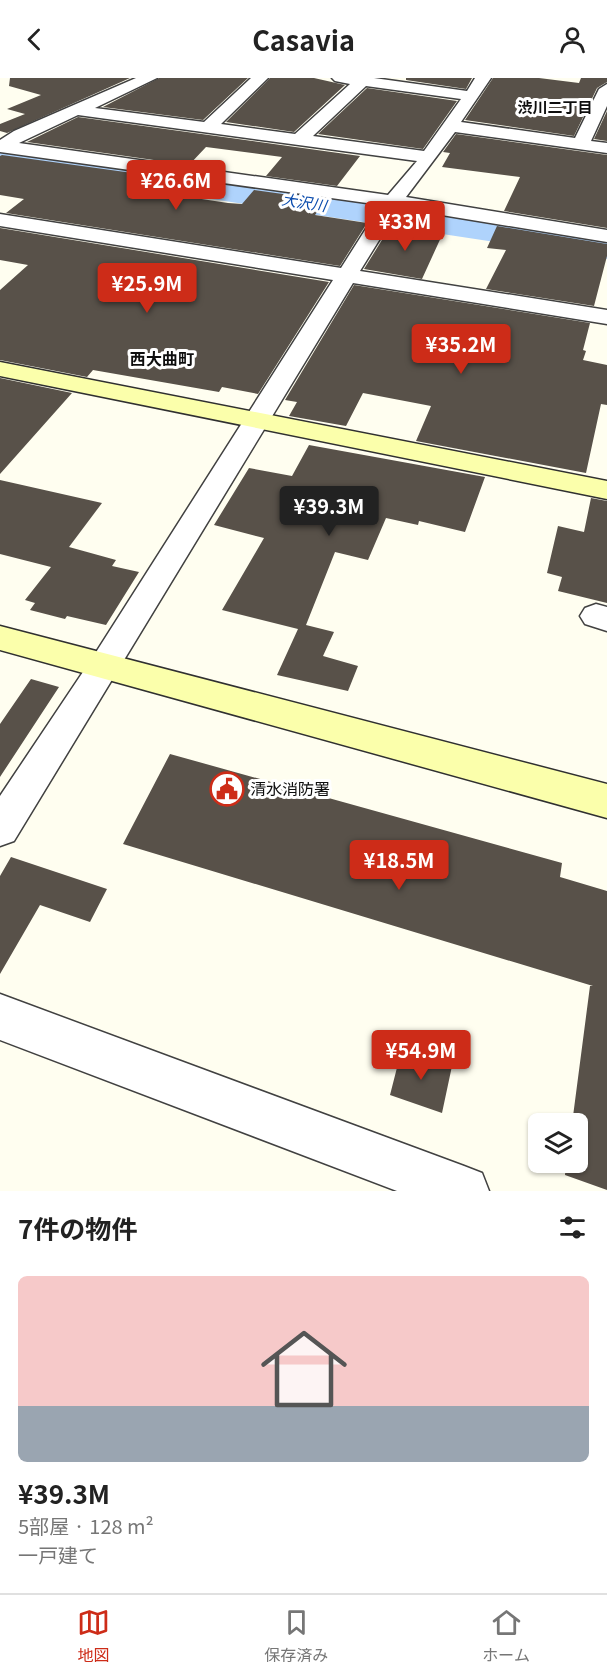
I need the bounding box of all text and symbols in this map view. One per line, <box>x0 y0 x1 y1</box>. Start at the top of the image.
text: Casavia <box>252 20 355 59</box>
icon: back <box>18 23 51 56</box>
icon: person <box>556 23 589 56</box>
district label: 渋川二丁目 <box>517 96 593 117</box>
pin: ¥26.6M <box>127 160 225 211</box>
text: ¥26.6M <box>141 165 211 194</box>
water label: 大沢川 <box>280 188 330 216</box>
pin: ¥33M <box>369 201 441 252</box>
text: ¥33M <box>379 206 431 235</box>
pin: ¥25.9M <box>98 263 196 314</box>
text: ¥25.9M <box>112 268 182 297</box>
pin: ¥35.2M <box>412 324 510 375</box>
text: ¥35.2M <box>426 329 496 358</box>
district label: 西大曲町 <box>130 346 194 370</box>
pin: ¥39.3M <box>280 486 378 537</box>
text: ¥39.3M <box>294 491 364 520</box>
public building icon: 清水消防署 <box>209 771 245 807</box>
place label: 清水消防署 <box>250 776 330 800</box>
pin: ¥18.5M <box>350 840 448 891</box>
text: ¥18.5M <box>364 845 434 874</box>
pin: ¥54.9M <box>372 1030 470 1081</box>
text: ¥54.9M <box>386 1035 456 1064</box>
map controls <box>528 1113 588 1173</box>
button: layers <box>528 1113 588 1173</box>
text: 7件の物件 <box>18 1209 137 1246</box>
icon: filters <box>556 1211 589 1244</box>
icon: home <box>250 1315 358 1423</box>
text: ¥39.3M <box>18 1474 110 1511</box>
text: 5部屋 · 128 m² <box>18 1511 154 1540</box>
text: 一戸建て <box>18 1540 98 1569</box>
tab: 地図 <box>77 1606 110 1666</box>
tab: 保存済み <box>264 1606 328 1666</box>
tab: ホーム <box>482 1606 530 1666</box>

